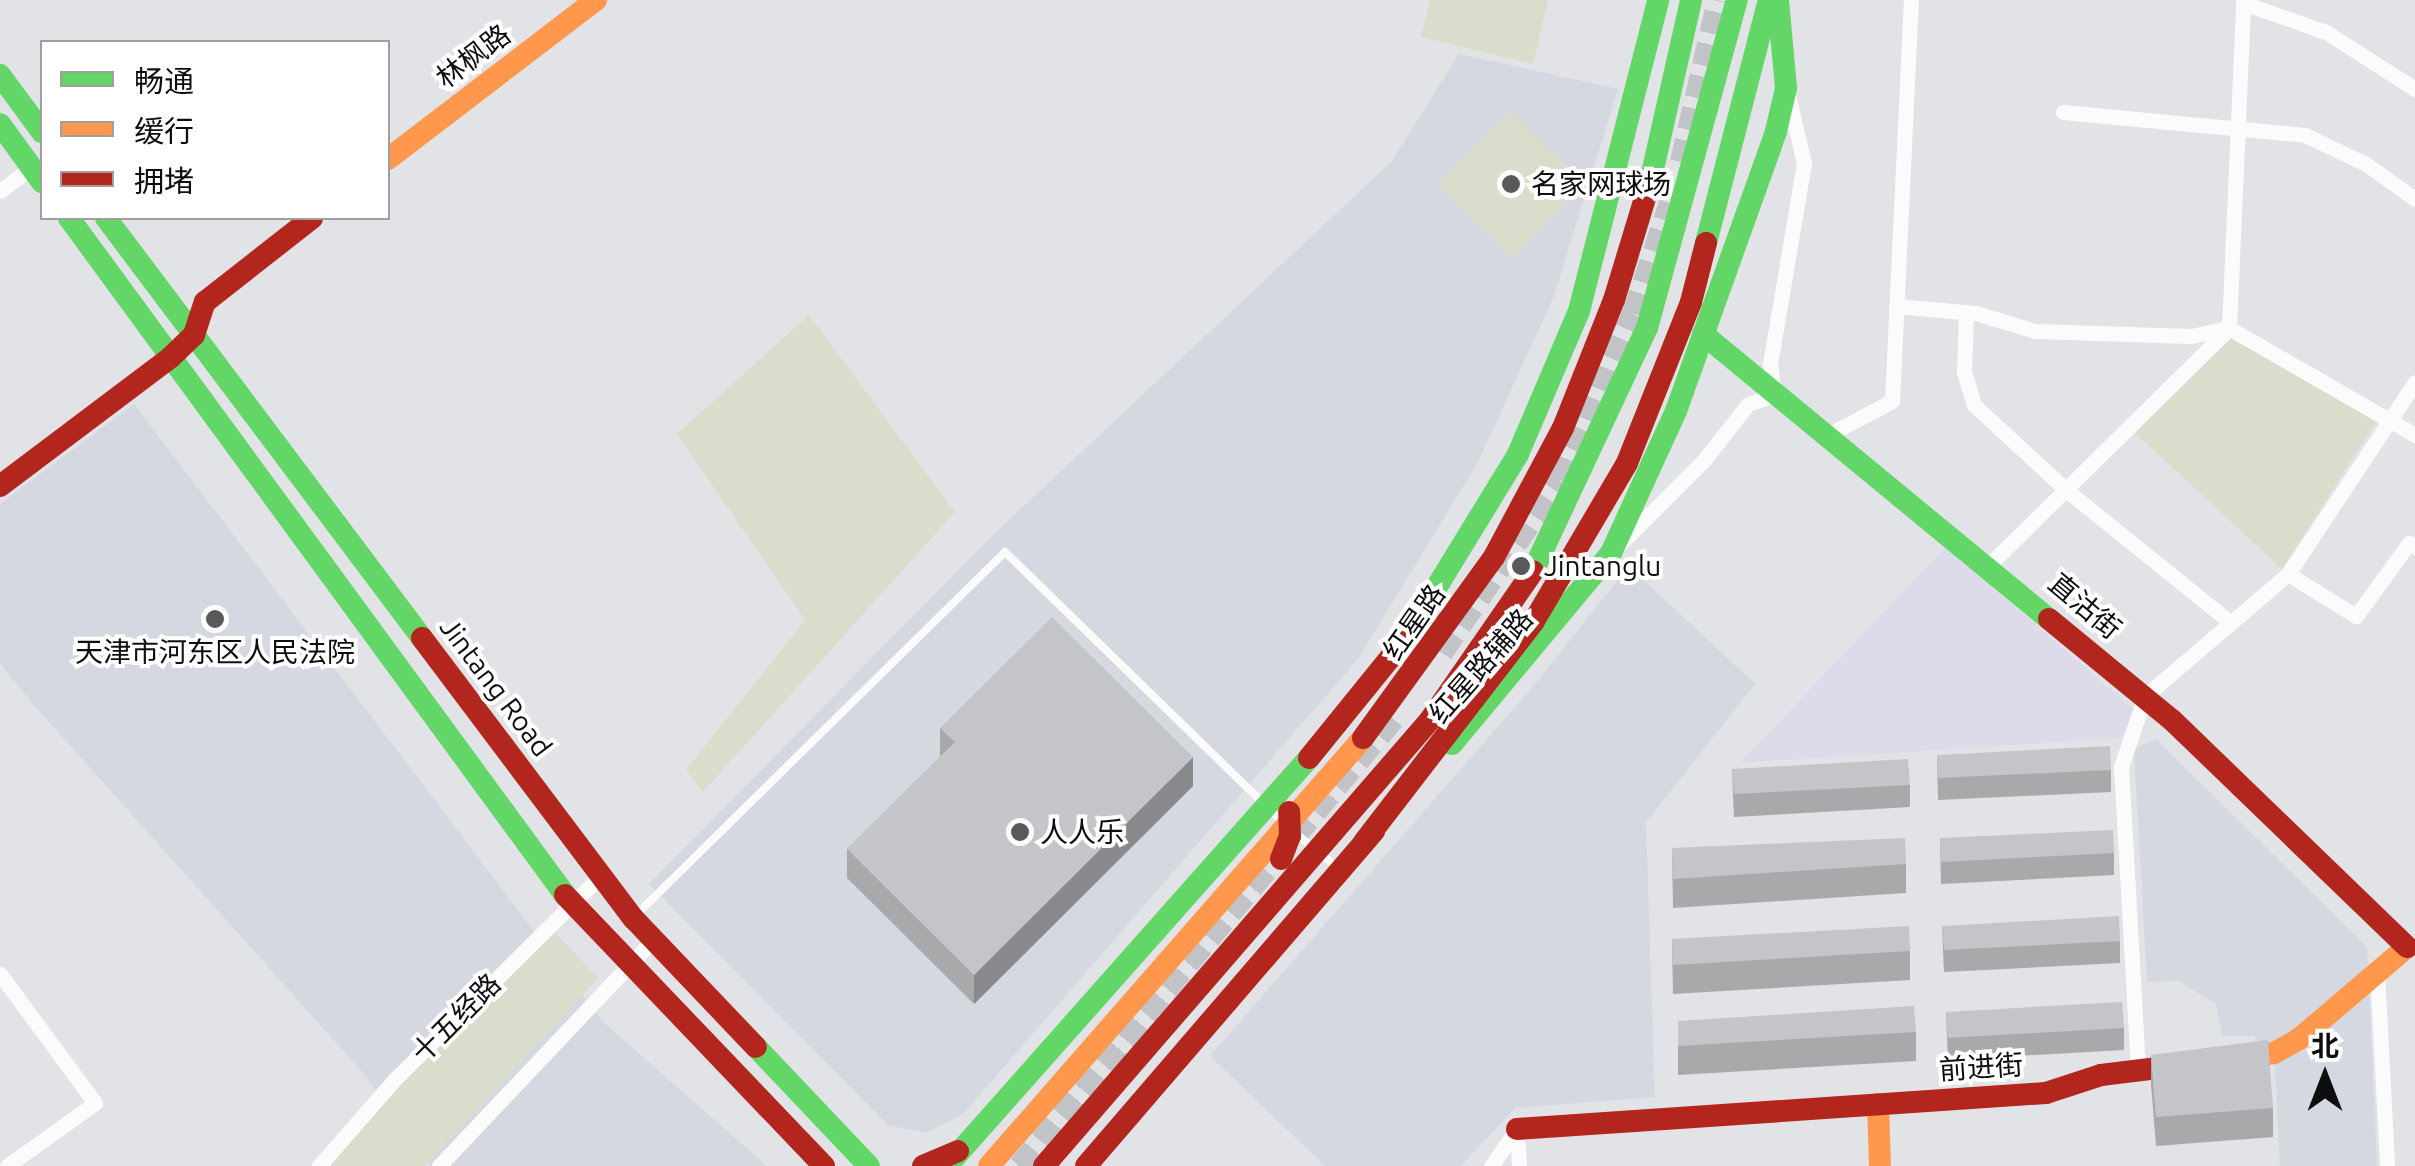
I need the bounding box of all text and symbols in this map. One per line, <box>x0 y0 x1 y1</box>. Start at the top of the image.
street label: 林枫路 <box>429 17 517 95</box>
legend <box>40 40 390 220</box>
text: 畅通 <box>134 64 194 98</box>
text: 缓行 <box>134 114 194 148</box>
text: 拥堵 <box>134 164 194 198</box>
place label: 名家网球场 <box>1531 167 1671 201</box>
marker: 名家网球场 <box>1500 173 1522 195</box>
place label: Jintanglu <box>1544 549 1661 583</box>
marker: Jintanglu <box>1508 553 1534 579</box>
street label: 直沽街 <box>2042 566 2128 646</box>
street label: 红星路 <box>1376 578 1452 666</box>
street label: 红星路辅路 <box>1422 602 1540 730</box>
marker: 天津市河东区人民法院 <box>204 608 226 630</box>
street label: Jintang Road <box>433 611 559 763</box>
place label: 天津市河东区人民法院 <box>75 635 355 669</box>
place label: 人人乐 <box>1040 815 1124 849</box>
marker: 人人乐 <box>1009 821 1031 843</box>
street label: 十五经路 <box>405 967 507 1069</box>
north arrow <box>2275 1026 2375 1126</box>
text: 北 <box>2311 1030 2339 1061</box>
street label: 前进街 <box>1938 1047 2024 1087</box>

